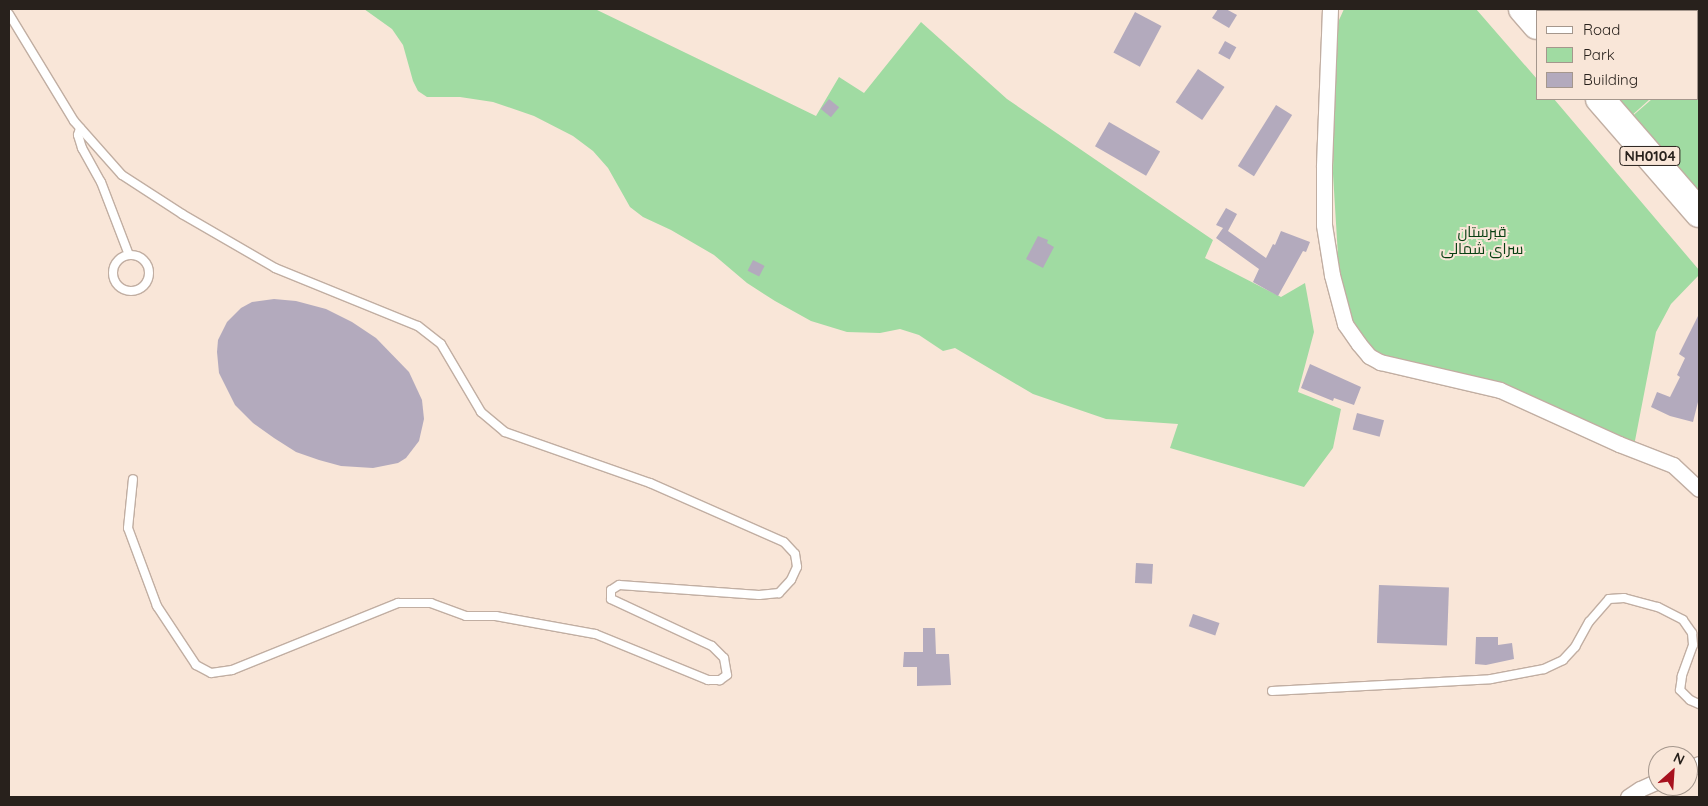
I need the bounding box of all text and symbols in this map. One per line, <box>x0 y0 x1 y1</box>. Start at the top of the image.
legend <box>1536 10 1698 100</box>
text: Road <box>1583 20 1620 39</box>
text: Park <box>1583 45 1615 64</box>
text: Building <box>1583 70 1638 89</box>
road number: NH0104 <box>1619 144 1681 168</box>
park label: قبرستان سرای شمالی <box>1441 222 1523 257</box>
north arrow <box>1648 746 1698 796</box>
text: N <box>1671 748 1688 769</box>

